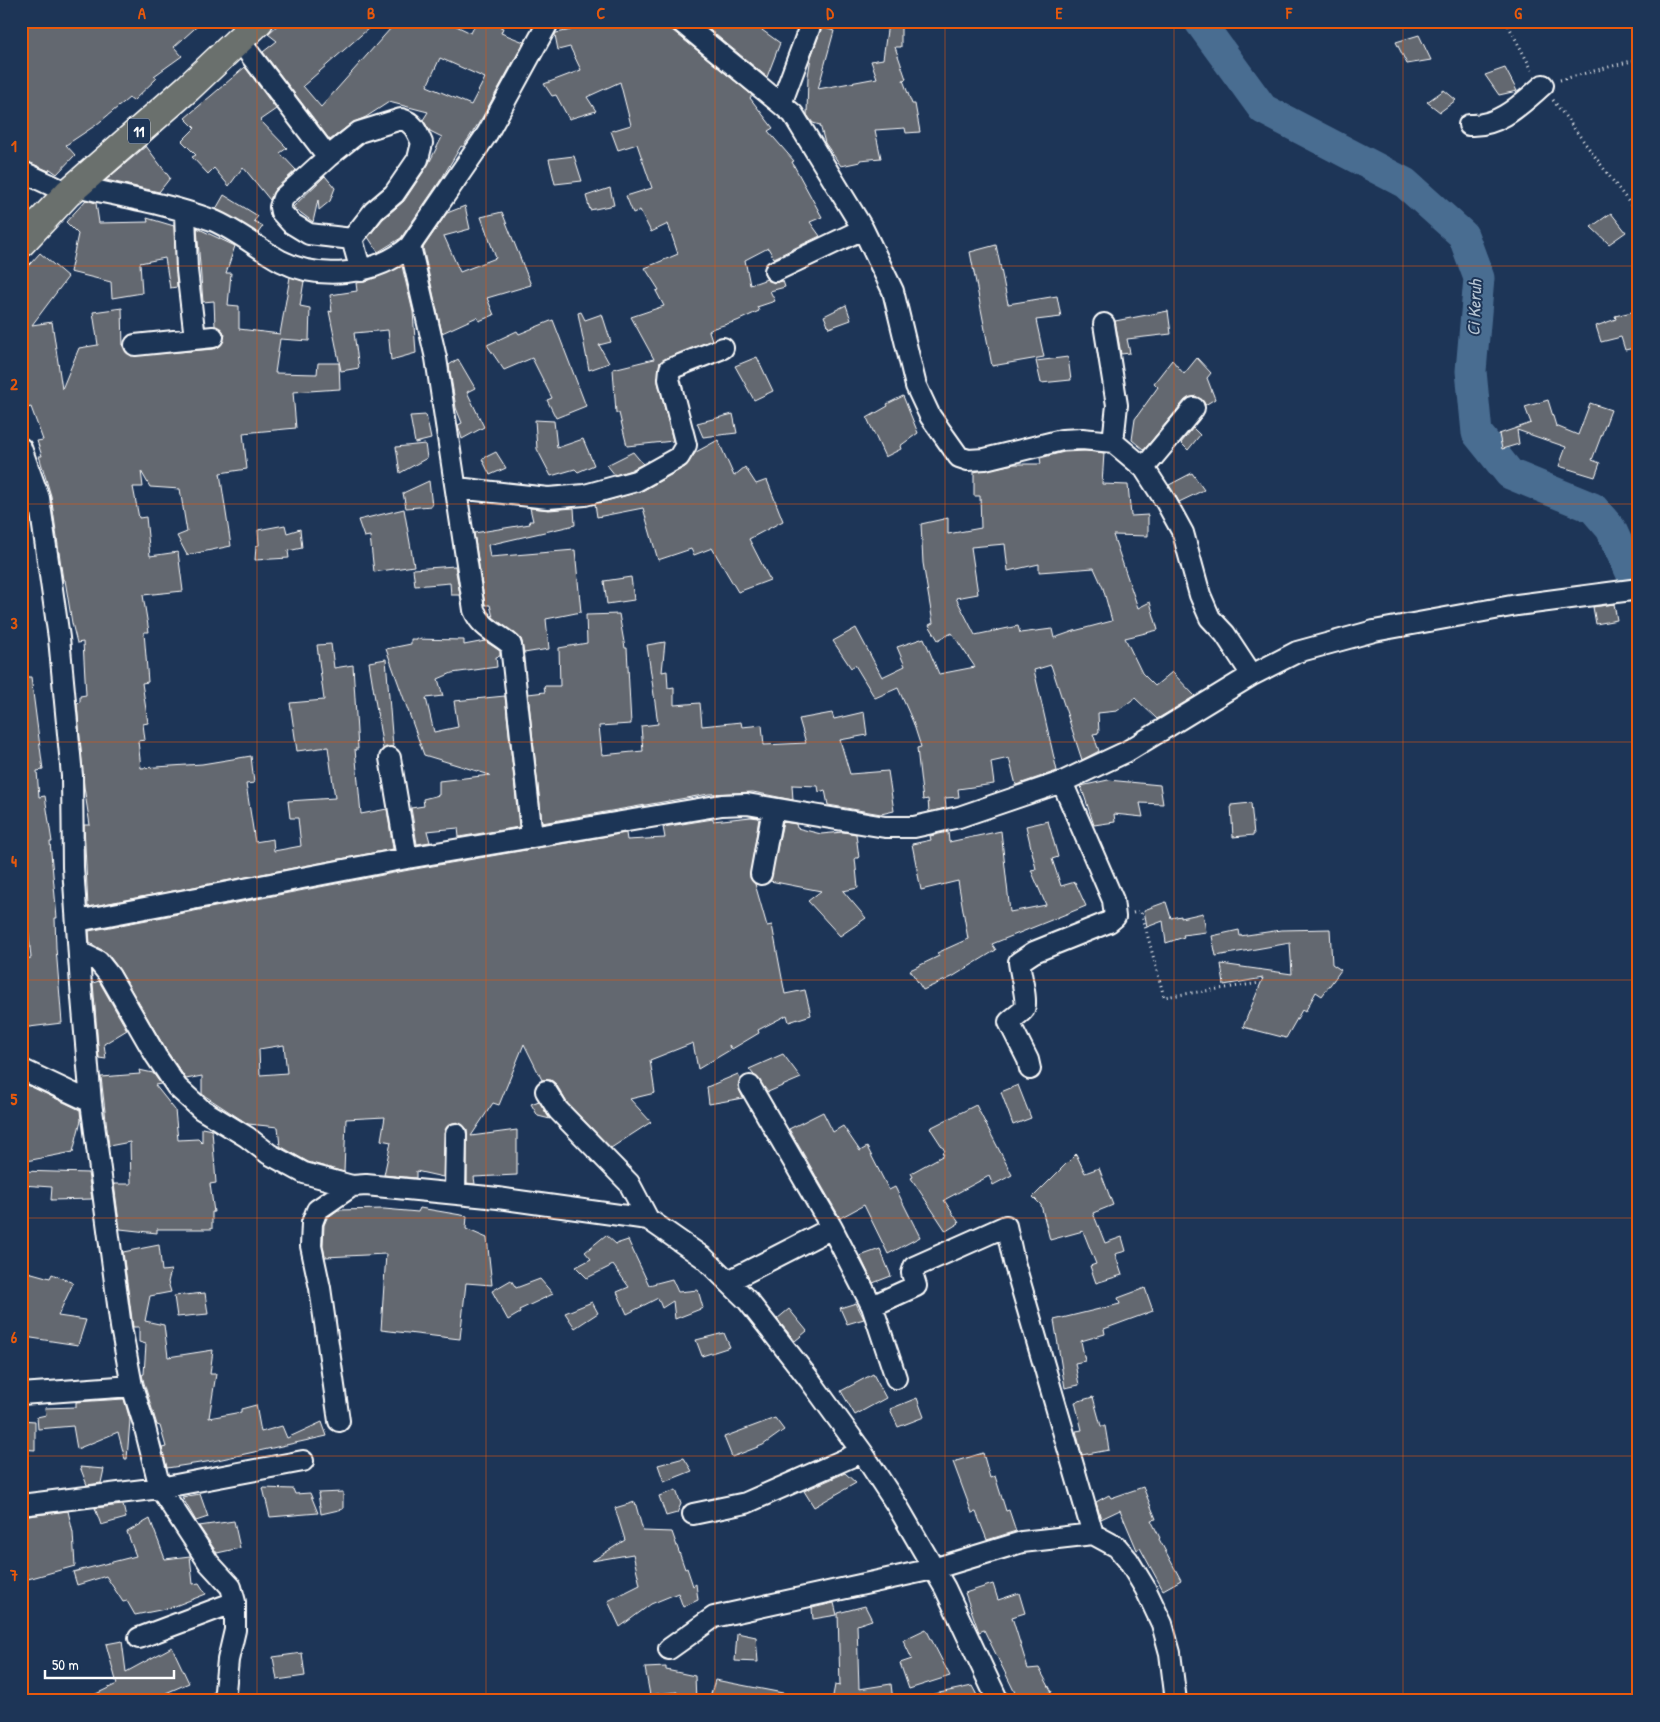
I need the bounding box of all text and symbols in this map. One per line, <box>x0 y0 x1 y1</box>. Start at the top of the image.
text: A <box>138 2 146 24</box>
text: B <box>367 2 375 24</box>
text: C <box>597 2 606 24</box>
text: D <box>826 2 834 24</box>
text: E <box>1055 2 1063 24</box>
text: F <box>1285 2 1293 24</box>
text: G <box>1514 2 1522 24</box>
road number: 11 <box>128 118 150 144</box>
text: 1 <box>11 135 17 157</box>
water label: Ci Keruh <box>1461 278 1488 337</box>
text: 2 <box>10 373 18 395</box>
text: 3 <box>10 612 18 634</box>
text: 4 <box>11 850 17 872</box>
text: 5 <box>11 1088 18 1110</box>
text: 6 <box>11 1326 18 1348</box>
text: 7 <box>9 1564 18 1586</box>
scale bar <box>45 1647 174 1679</box>
text: 50 m <box>52 1654 79 1675</box>

